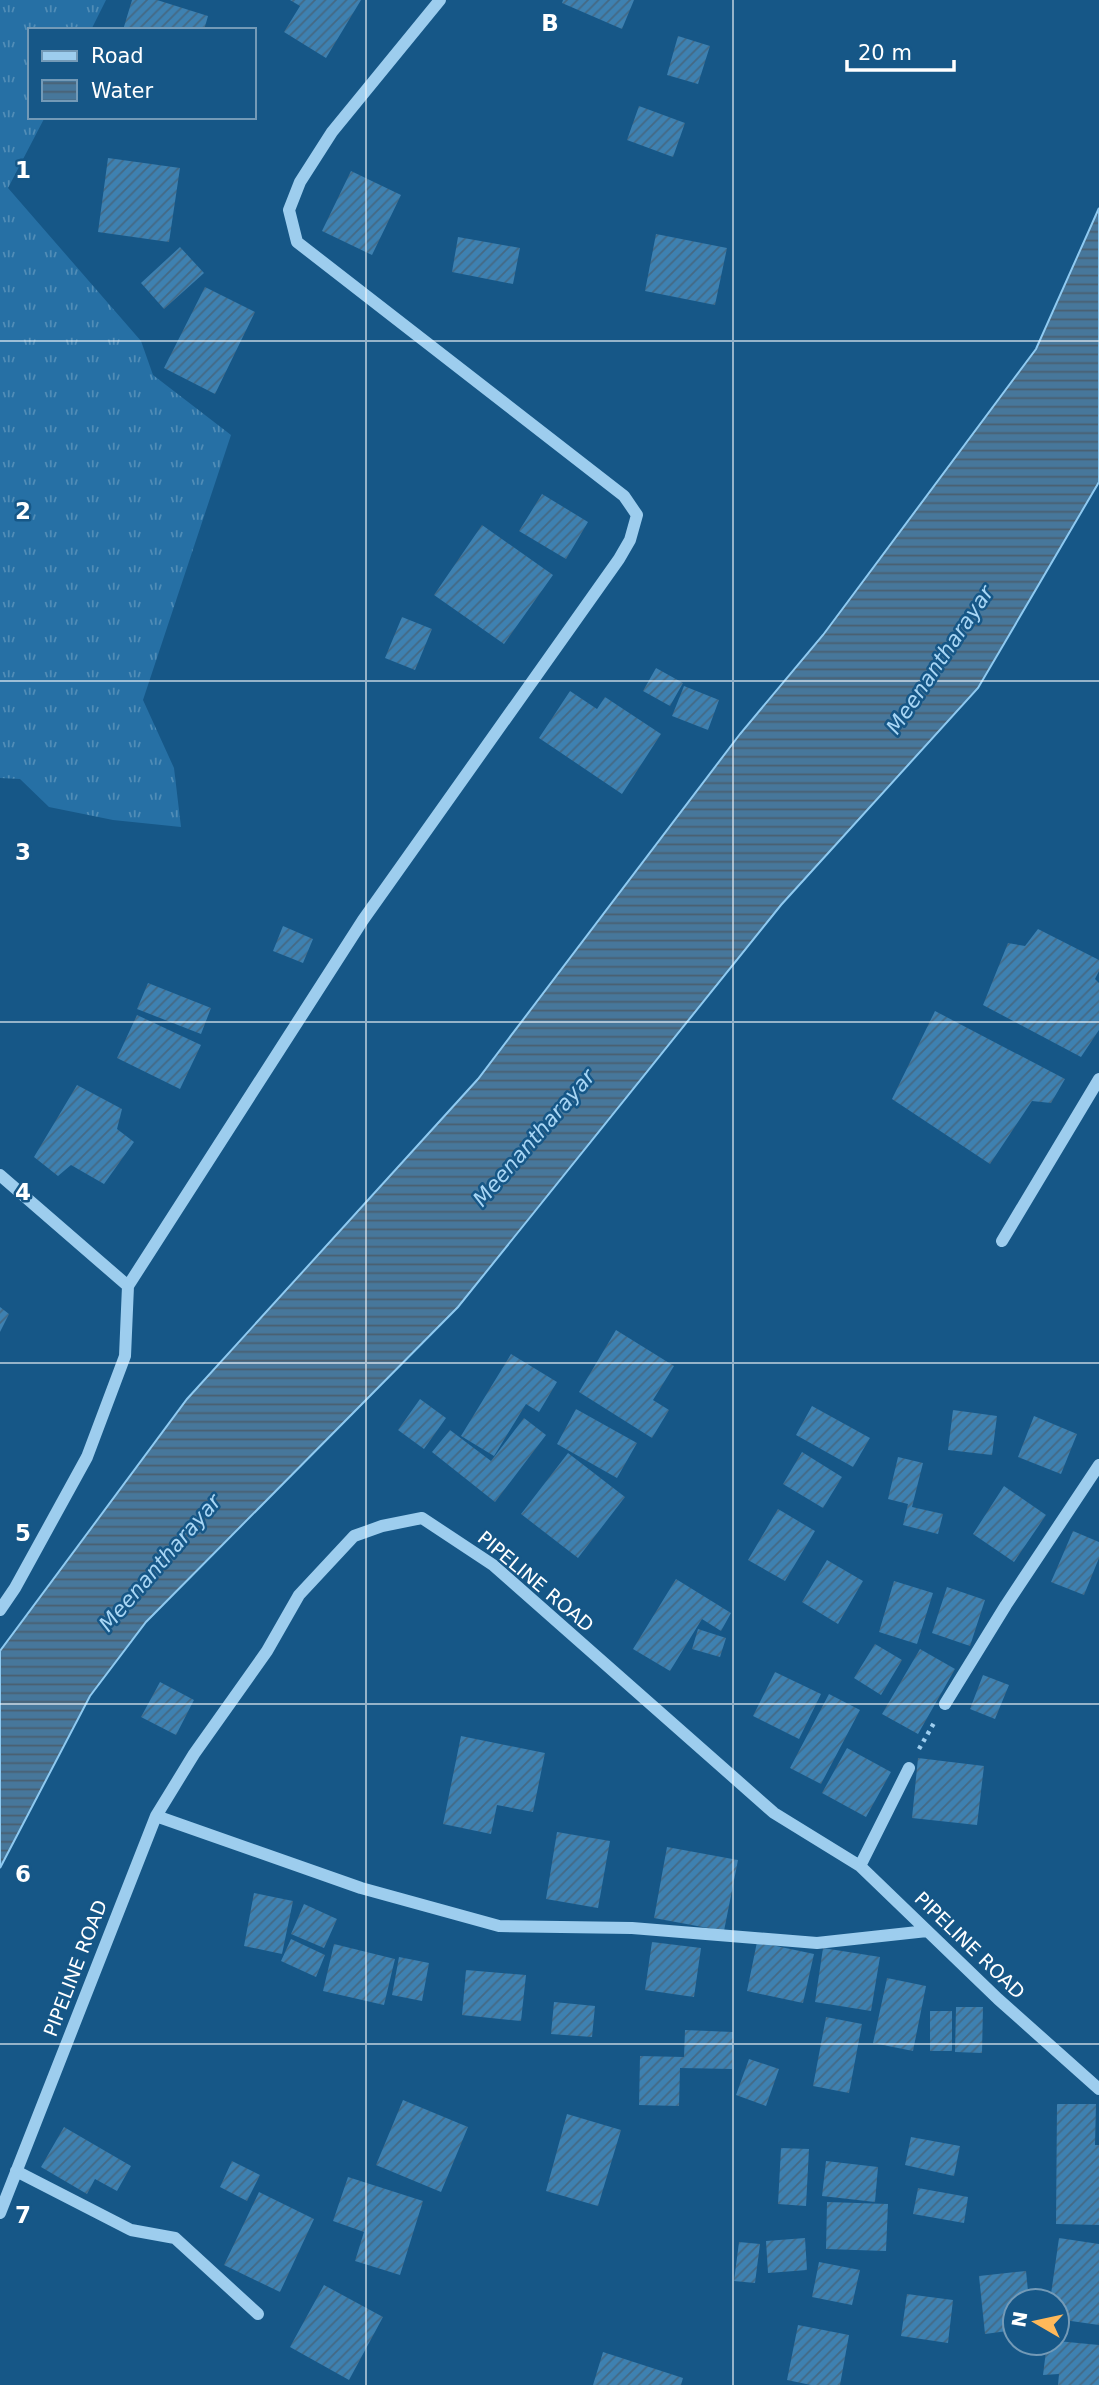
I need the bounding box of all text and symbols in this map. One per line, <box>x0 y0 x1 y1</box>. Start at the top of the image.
text: B <box>541 10 559 36</box>
legend <box>28 28 256 119</box>
scale bar <box>847 28 954 72</box>
text: 20 m <box>858 41 912 65</box>
text: Road <box>91 44 144 68</box>
text: Water <box>91 79 153 103</box>
text: 1 <box>15 157 31 183</box>
text: 2 <box>15 498 31 524</box>
water label: Meenantharayar <box>882 580 999 739</box>
text: 3 <box>15 839 31 865</box>
water label: Meenantharayar <box>468 1064 601 1211</box>
text: 4 <box>15 1179 31 1205</box>
water label: Meenantharayar <box>94 1489 227 1636</box>
text: 5 <box>15 1520 31 1546</box>
street label: PIPELINE ROAD <box>474 1526 598 1636</box>
text: 6 <box>15 1861 31 1887</box>
street label: PIPELINE ROAD <box>910 1887 1030 2003</box>
street label: PIPELINE ROAD <box>39 1897 111 2039</box>
text: 7 <box>15 2202 31 2228</box>
north arrow <box>1001 2287 1071 2357</box>
text: N <box>1007 2310 1031 2329</box>

